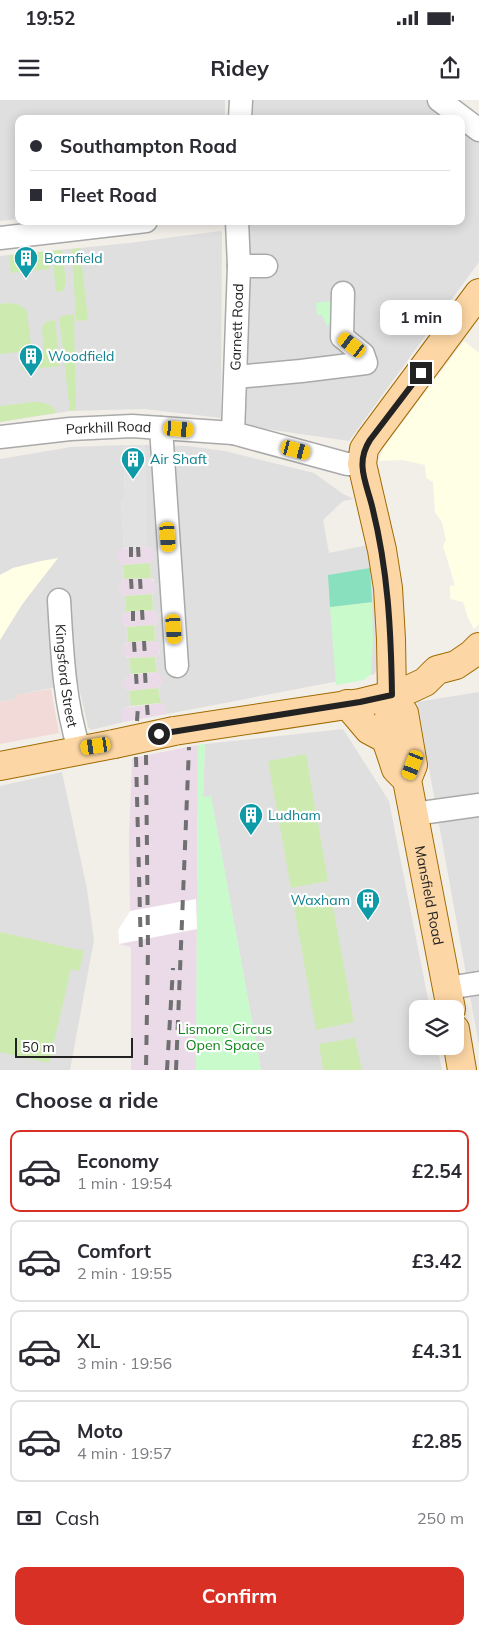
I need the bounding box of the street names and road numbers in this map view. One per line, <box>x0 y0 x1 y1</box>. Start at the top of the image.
street label: Garnett Road <box>226 283 247 371</box>
street label: Parkhill Road <box>65 417 152 438</box>
street label: Kingsford Street <box>51 623 82 729</box>
street label: Mansfield Road <box>411 844 448 947</box>

